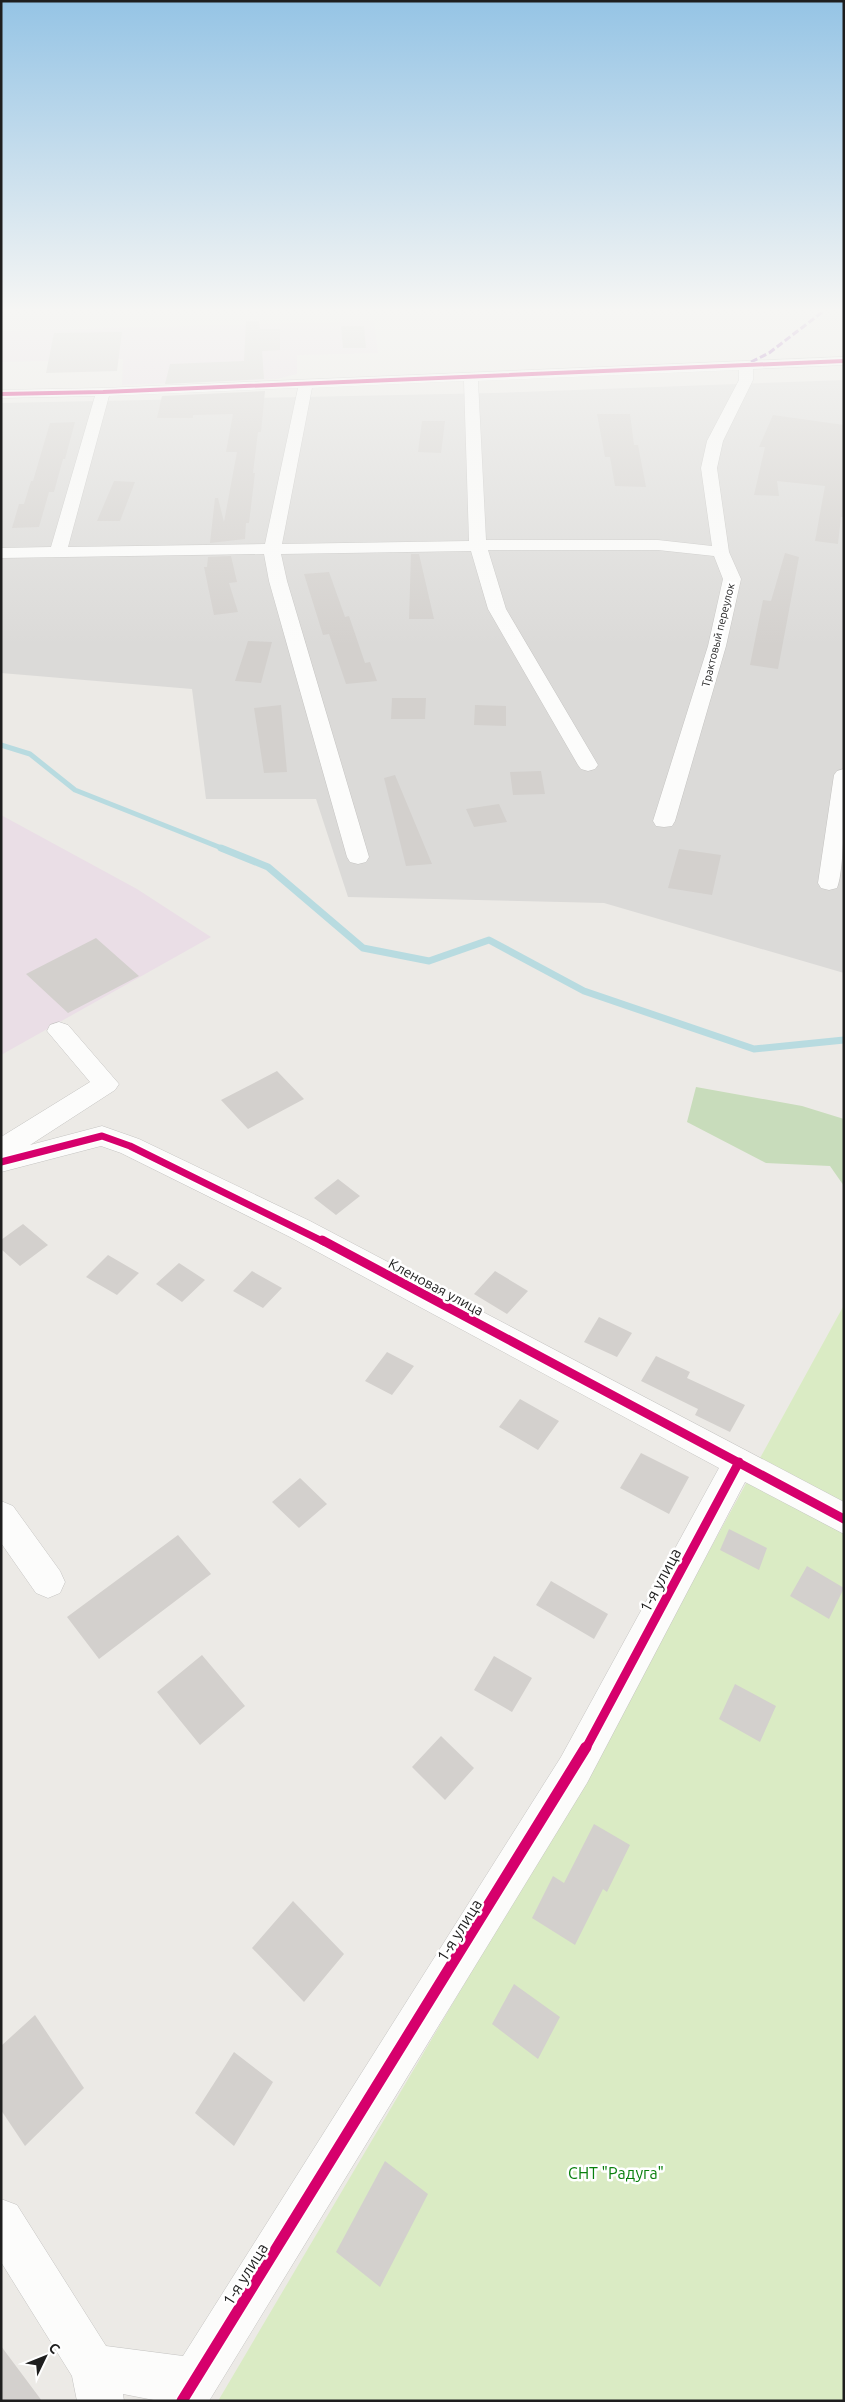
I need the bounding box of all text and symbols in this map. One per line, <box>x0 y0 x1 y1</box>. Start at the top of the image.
street label: Трактовый переулок <box>699 581 737 688</box>
street label: Кленовая улица <box>386 1255 486 1319</box>
street label: 1-я улица <box>636 1545 684 1615</box>
street label: 1-я улица <box>433 1896 485 1964</box>
park label: СНТ "Радуга" <box>568 2164 664 2182</box>
street label: 1-я улица <box>219 2240 271 2308</box>
north arrow <box>20 2332 70 2382</box>
text: С <box>46 2339 63 2357</box>

